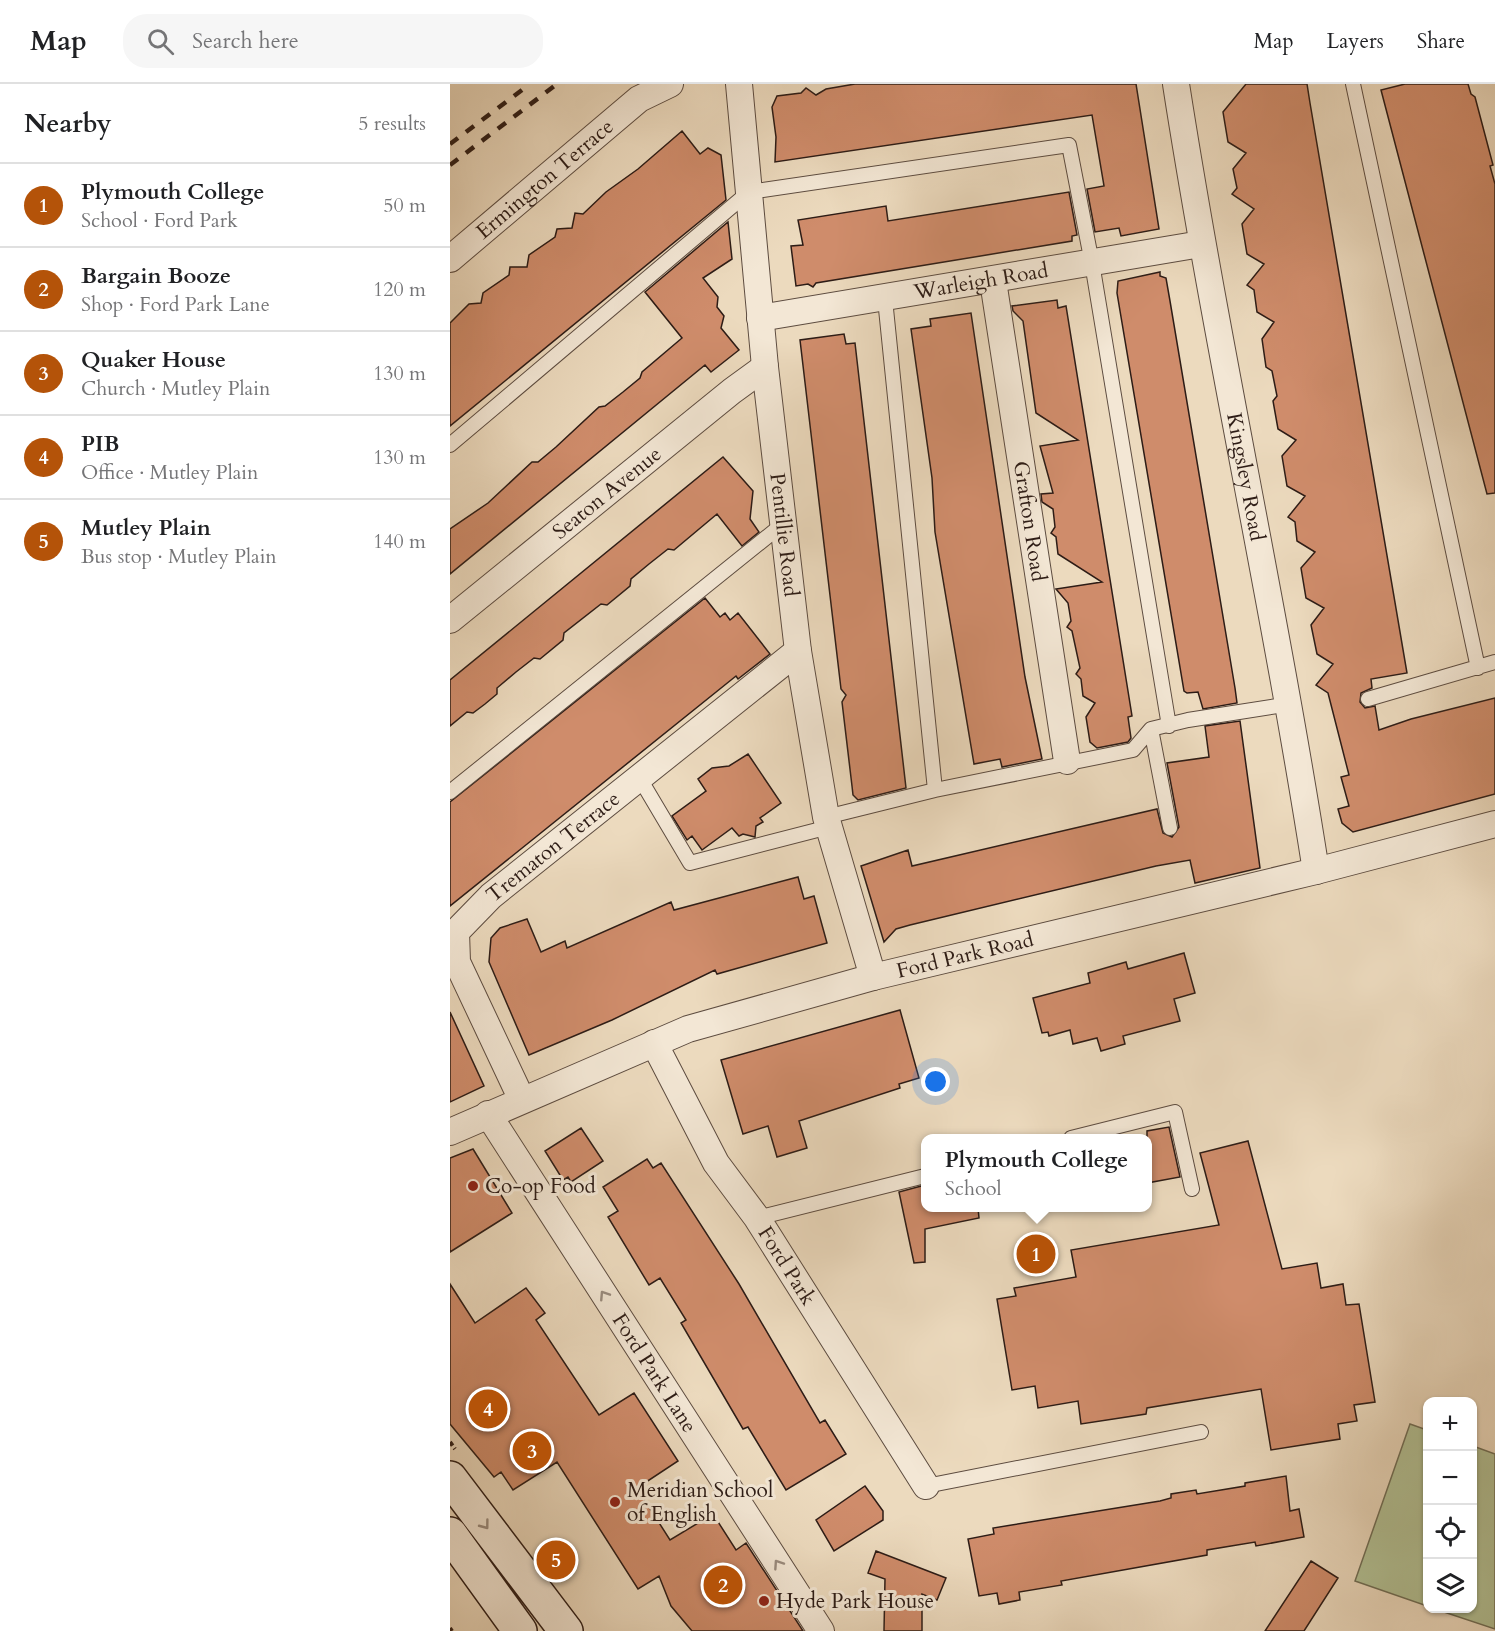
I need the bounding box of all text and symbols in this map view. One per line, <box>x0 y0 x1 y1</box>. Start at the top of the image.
search box <box>123 14 543 68</box>
text: Map <box>30 22 87 60</box>
icon: search <box>144 25 177 58</box>
text: Search here <box>192 26 299 56</box>
text: Map <box>1254 27 1294 56</box>
text: Layers <box>1327 27 1384 56</box>
text: Share <box>1417 27 1465 56</box>
text: Nearby <box>24 106 112 141</box>
text: 5 results <box>358 110 426 137</box>
street label: Ermington Terrace <box>470 112 620 246</box>
text: Plymouth College <box>81 177 264 207</box>
text: 1 <box>38 192 49 219</box>
text: 50 m <box>383 192 426 219</box>
text: School · Ford Park <box>81 207 238 234</box>
street label: Warleigh Road <box>911 255 1050 307</box>
text: Bargain Booze <box>81 261 231 291</box>
text: 2 <box>38 276 49 303</box>
text: 120 m <box>373 276 426 303</box>
text: Shop · Ford Park Lane <box>81 291 270 318</box>
text: Quaker House <box>81 345 226 375</box>
text: 3 <box>38 360 49 387</box>
text: 130 m <box>373 360 426 387</box>
text: Church · Mutley Plain <box>81 375 270 402</box>
street label: Kingsley Road <box>1220 410 1272 543</box>
text: PIB <box>81 429 119 459</box>
street label: Seaton Avenue <box>546 440 668 546</box>
text: 4 <box>38 444 49 471</box>
text: 130 m <box>373 444 426 471</box>
text: Office · Mutley Plain <box>81 459 258 486</box>
street label: Grafton Road <box>1006 459 1054 583</box>
street label: Pentillie Road <box>763 471 806 598</box>
text: Mutley Plain <box>81 513 211 543</box>
text: 5 <box>38 528 49 555</box>
text: 140 m <box>373 528 426 555</box>
text: Bus stop · Mutley Plain <box>81 543 277 570</box>
street label: Trematon Terrace <box>480 784 626 909</box>
street label: Ford Park Road <box>893 925 1036 985</box>
your location <box>921 1067 950 1096</box>
popup <box>921 1134 1152 1212</box>
text: Plymouth College <box>945 1145 1128 1175</box>
place label: Co-op Food <box>485 1172 596 1201</box>
text: School <box>945 1175 1002 1202</box>
marker: Co-op Food <box>466 1179 480 1193</box>
street label: Ford Park <box>751 1221 823 1311</box>
pin: 1 <box>1016 1232 1056 1276</box>
one-way arrow <box>600 1290 611 1301</box>
street label: Ford Park Lane <box>605 1307 704 1438</box>
pin: 4 <box>468 1386 507 1432</box>
map controls <box>1423 1397 1477 1613</box>
button: + <box>1423 1397 1477 1451</box>
pin: 3 <box>512 1428 551 1474</box>
button: − <box>1423 1451 1477 1505</box>
place label: Meridian School of English <box>627 1476 773 1529</box>
marker: Meridian School of English <box>608 1495 622 1509</box>
button: locate <box>1423 1505 1477 1559</box>
one-way arrow <box>478 1518 489 1529</box>
pin: 5 <box>536 1538 576 1582</box>
button: layers <box>1423 1559 1477 1613</box>
one-way arrow <box>774 1560 786 1570</box>
pin: 2 <box>704 1562 742 1608</box>
place label: Hyde Park House <box>776 1587 934 1616</box>
marker: Hyde Park House <box>757 1594 771 1608</box>

